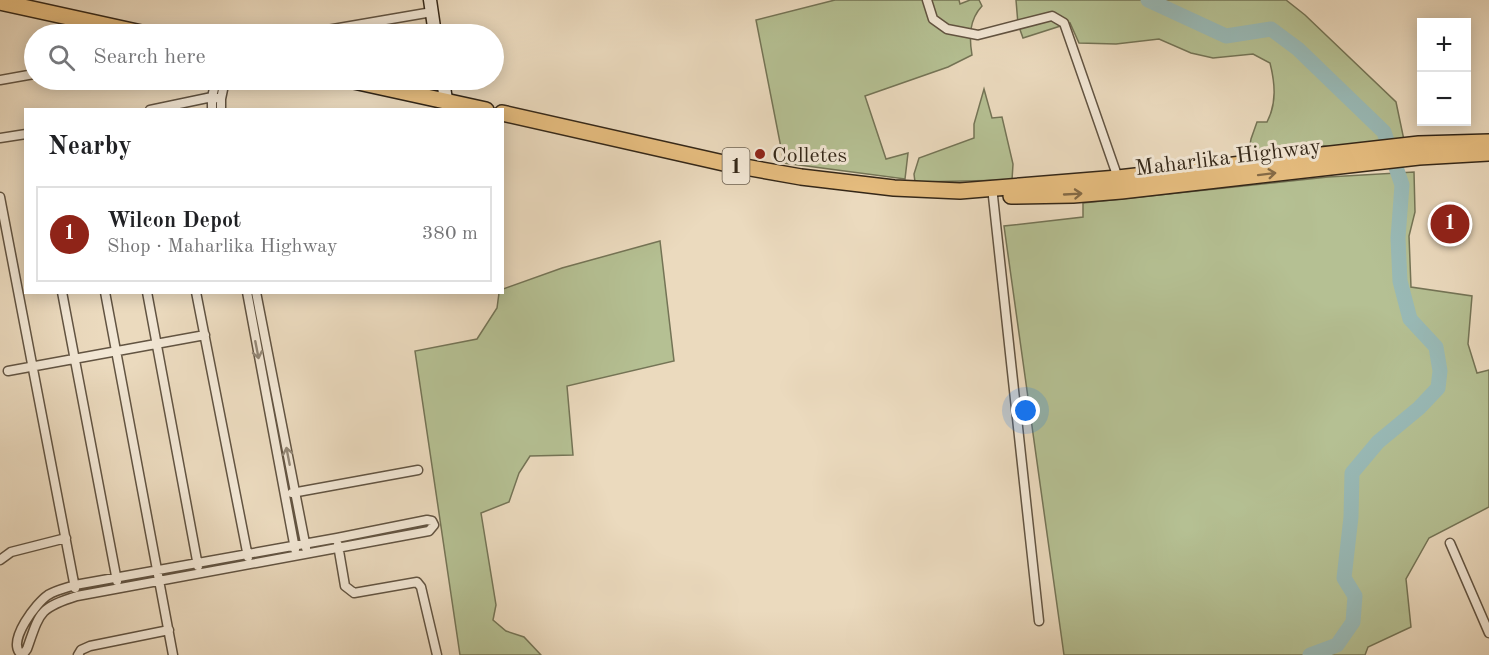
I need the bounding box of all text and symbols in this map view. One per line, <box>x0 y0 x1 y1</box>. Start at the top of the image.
map controls <box>1417 18 1471 126</box>
button: + <box>1417 18 1471 72</box>
search box <box>24 24 504 90</box>
icon: search <box>45 41 78 74</box>
text: Search here <box>93 46 206 68</box>
button: − <box>1417 72 1471 126</box>
text: Nearby <box>48 134 132 160</box>
street label: Maharlika Highway <box>1134 136 1323 180</box>
place label: Colletes <box>772 145 847 167</box>
marker: Colletes <box>753 147 767 161</box>
road number: 1 <box>722 148 750 184</box>
one-way arrow <box>1256 168 1276 179</box>
one-way arrow <box>1062 189 1082 200</box>
pin: 1 <box>1430 202 1470 246</box>
text: Wilcon Depot <box>107 210 241 232</box>
text: 1 <box>64 224 75 244</box>
text: 380 m <box>422 224 478 244</box>
text: Shop · Maharlika Highway <box>107 237 338 257</box>
one-way arrow <box>252 340 263 359</box>
your location <box>1011 396 1040 425</box>
one-way arrow <box>282 446 293 466</box>

